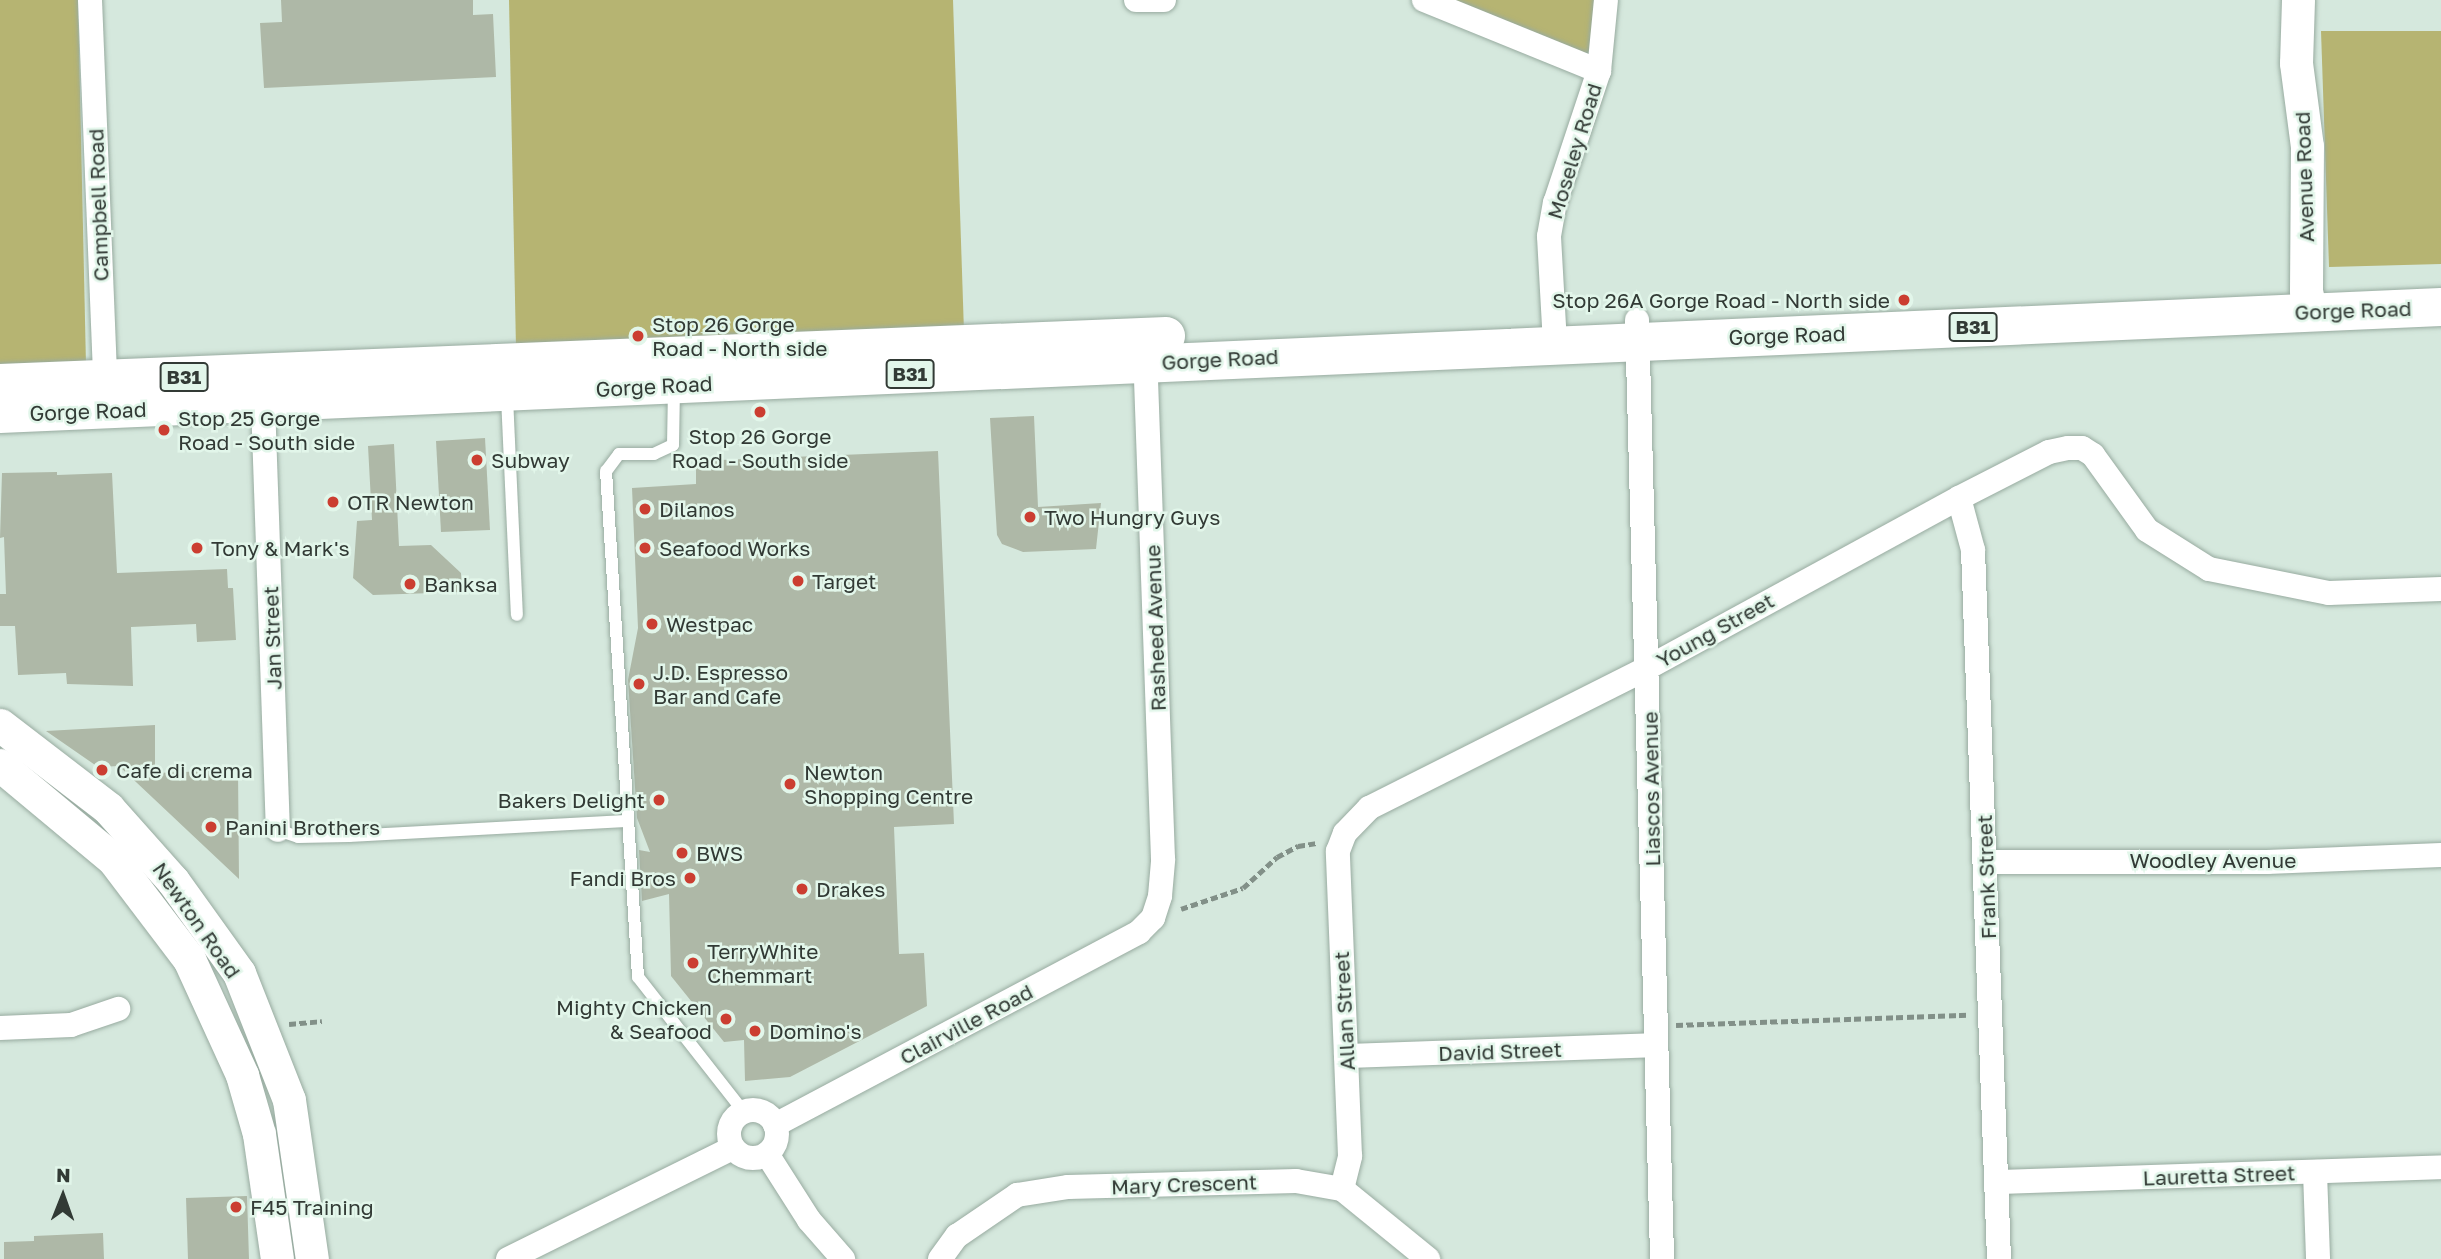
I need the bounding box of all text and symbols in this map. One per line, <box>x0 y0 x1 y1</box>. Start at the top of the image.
street label: Moseley Road <box>1541 80 1607 222</box>
street label: Avenue Road <box>2289 111 2319 243</box>
street label: Campbell Road <box>83 128 113 282</box>
place label: Stop 26A Gorge Road - North side <box>1552 287 1890 313</box>
marker: Stop 26A Gorge Road - North side <box>1896 292 1912 308</box>
street label: Gorge Road <box>2294 295 2412 325</box>
place label: Stop 26 Gorge Road - North side <box>652 311 828 361</box>
road number: B31 <box>1948 312 1997 342</box>
street label: Gorge Road <box>1728 320 1846 350</box>
marker: Stop 26 Gorge Road - North side <box>630 328 646 344</box>
street label: Gorge Road <box>1161 343 1279 375</box>
road number: B31 <box>886 358 934 390</box>
road number: B31 <box>160 362 208 392</box>
street label: Gorge Road <box>595 370 713 402</box>
street label: Gorge Road <box>29 396 147 426</box>
marker: Stop 26 Gorge Road - South side <box>752 404 768 420</box>
place label: Stop 25 Gorge Road - South side <box>178 405 355 455</box>
marker: Stop 25 Gorge Road - South side <box>156 422 172 438</box>
place label: Stop 26 Gorge Road - South side <box>671 423 849 473</box>
place label: Subway <box>491 447 570 473</box>
marker: Subway <box>469 452 485 468</box>
place label: OTR Newton <box>347 489 474 515</box>
marker: OTR Newton <box>325 494 341 510</box>
place label: Dilanos <box>659 496 735 522</box>
marker: Dilanos <box>637 501 653 517</box>
place label: Two Hungry Guys <box>1044 504 1221 530</box>
marker: Two Hungry Guys <box>1022 509 1038 525</box>
place label: Tony & Mark's <box>211 535 350 561</box>
place label: Seafood Works <box>659 535 810 561</box>
marker: Tony & Mark's <box>189 540 205 556</box>
marker: Seafood Works <box>637 540 653 556</box>
street label: Rasheed Avenue <box>1139 544 1171 712</box>
place label: Target <box>812 568 876 594</box>
place label: Banksa <box>424 571 498 597</box>
marker: Target <box>790 573 806 589</box>
marker: Banksa <box>402 576 418 592</box>
street label: Jan Street <box>258 586 286 690</box>
street label: Young Street <box>1652 587 1778 673</box>
place label: Westpac <box>666 611 753 637</box>
marker: Westpac <box>644 616 660 632</box>
place label: J.D. Espresso Bar and Cafe <box>653 659 788 709</box>
marker: J.D. Espresso Bar and Cafe <box>631 676 647 692</box>
street label: Liascos Avenue <box>1637 711 1665 867</box>
place label: Cafe di crema <box>116 757 253 783</box>
place label: Newton Shopping Centre <box>804 759 973 809</box>
marker: Cafe di crema <box>94 762 110 778</box>
marker: Newton Shopping Centre <box>782 776 798 792</box>
place label: Bakers Delight <box>498 787 645 813</box>
marker: Bakers Delight <box>651 792 667 808</box>
place label: Panini Brothers <box>225 814 380 840</box>
street label: Frank Street <box>1971 814 2001 940</box>
marker: Panini Brothers <box>203 819 219 835</box>
place label: BWS <box>696 840 743 866</box>
marker: BWS <box>674 845 690 861</box>
street label: Woodley Avenue <box>2130 847 2296 873</box>
street label: Newton Road <box>148 857 246 983</box>
place label: Fandi Bros <box>570 865 676 891</box>
marker: Fandi Bros <box>682 870 698 886</box>
place label: Drakes <box>816 876 885 902</box>
marker: Drakes <box>794 881 810 897</box>
place label: TerryWhite Chemmart <box>707 938 818 988</box>
street label: Allan Street <box>1328 951 1360 1071</box>
marker: TerryWhite Chemmart <box>685 955 701 971</box>
street label: Clairville Road <box>895 978 1037 1070</box>
place label: Mighty Chicken & Seafood <box>556 994 712 1044</box>
marker: Mighty Chicken & Seafood <box>718 1011 734 1027</box>
place label: Domino's <box>769 1018 862 1044</box>
marker: Domino's <box>747 1023 763 1039</box>
street label: David Street <box>1438 1036 1562 1066</box>
street label: Lauretta Street <box>2142 1160 2296 1190</box>
north arrow <box>28 1161 98 1231</box>
text: N <box>56 1163 71 1186</box>
street label: Mary Crescent <box>1111 1169 1257 1199</box>
place label: F45 Training <box>250 1194 374 1220</box>
marker: F45 Training <box>228 1199 244 1215</box>

